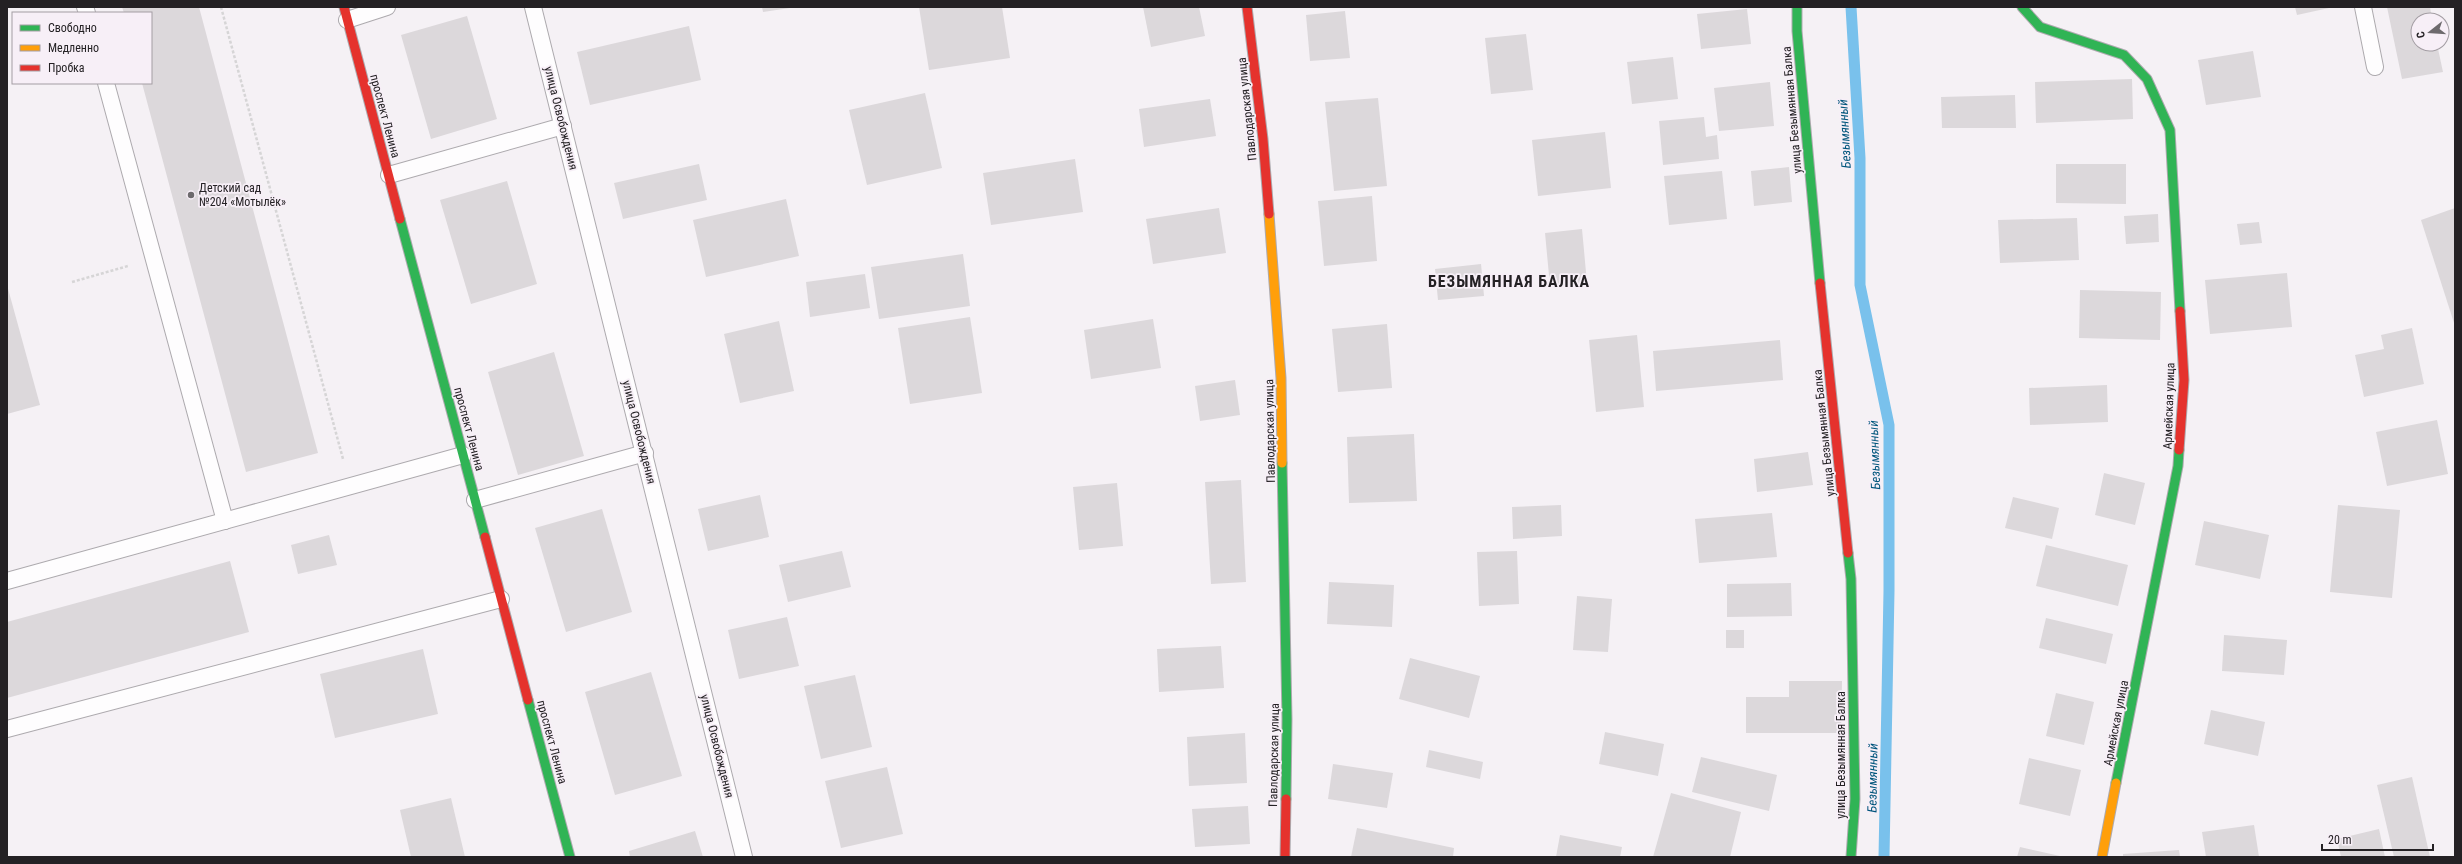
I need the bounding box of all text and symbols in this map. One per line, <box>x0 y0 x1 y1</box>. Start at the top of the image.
legend <box>12 12 152 84</box>
north arrow <box>2410 12 2450 52</box>
text: Свободно <box>48 21 97 35</box>
text: С <box>2414 30 2428 40</box>
text: Медленно <box>48 41 99 55</box>
street label: улица Безымянная Балка <box>1779 46 1805 174</box>
street label: Павлодарская улица <box>1235 56 1259 161</box>
text: Пробка <box>48 61 85 75</box>
street label: улица Освобождения <box>541 65 581 171</box>
street label: проспект Ленина <box>367 73 403 160</box>
water label: Безымянный <box>1835 98 1854 169</box>
place label: Детский сад №204 «Мотылёк» <box>199 181 286 209</box>
marker: Детский сад №204 «Мотылёк» <box>186 190 196 200</box>
district label: БЕЗЫМЯННАЯ БАЛКА <box>1428 272 1590 291</box>
street label: Армейская улица <box>2160 362 2178 450</box>
street label: улица Безымянная Балка <box>1810 369 1838 497</box>
street label: улица Освобождения <box>619 379 659 485</box>
street label: Павлодарская улица <box>1262 379 1278 483</box>
street label: проспект Ленина <box>451 386 487 473</box>
water label: Безымянный <box>1866 420 1883 490</box>
street label: Армейская улица <box>2101 679 2131 767</box>
street label: улица Безымянная Балка <box>1834 691 1848 819</box>
street label: улица Освобождения <box>697 693 737 799</box>
street label: проспект Ленина <box>534 699 570 786</box>
street label: Павлодарская улица <box>1266 703 1282 807</box>
water label: Безымянный <box>1864 743 1881 813</box>
scale bar <box>2322 826 2433 852</box>
text: 20 m <box>2328 833 2352 847</box>

